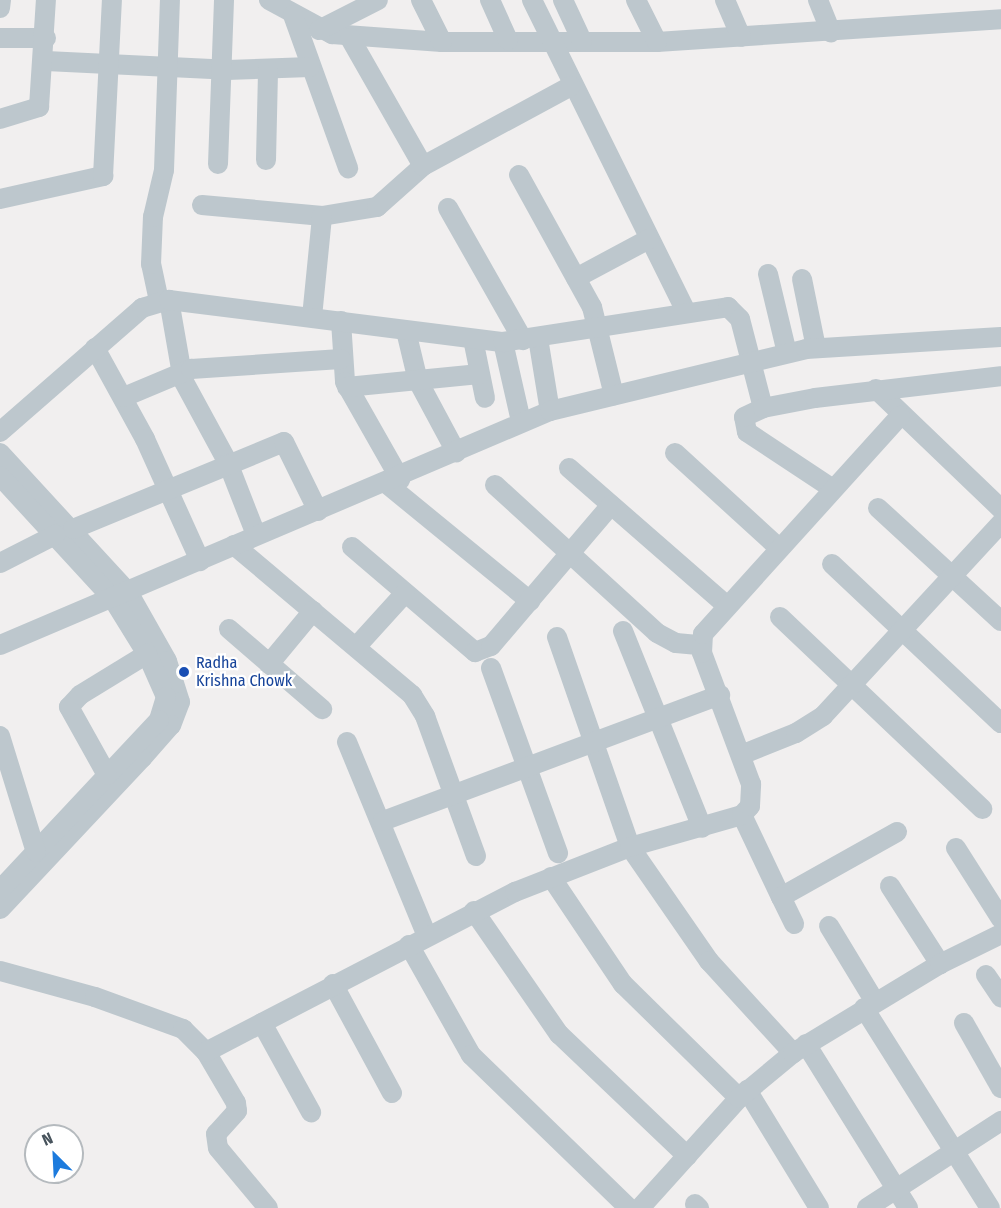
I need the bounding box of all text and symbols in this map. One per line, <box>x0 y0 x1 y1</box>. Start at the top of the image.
place label: Radha Krishna Chowk <box>196 653 292 691</box>
marker: Radha Krishna Chowk <box>177 665 191 679</box>
north arrow <box>24 1124 84 1184</box>
text: N <box>39 1128 56 1150</box>

